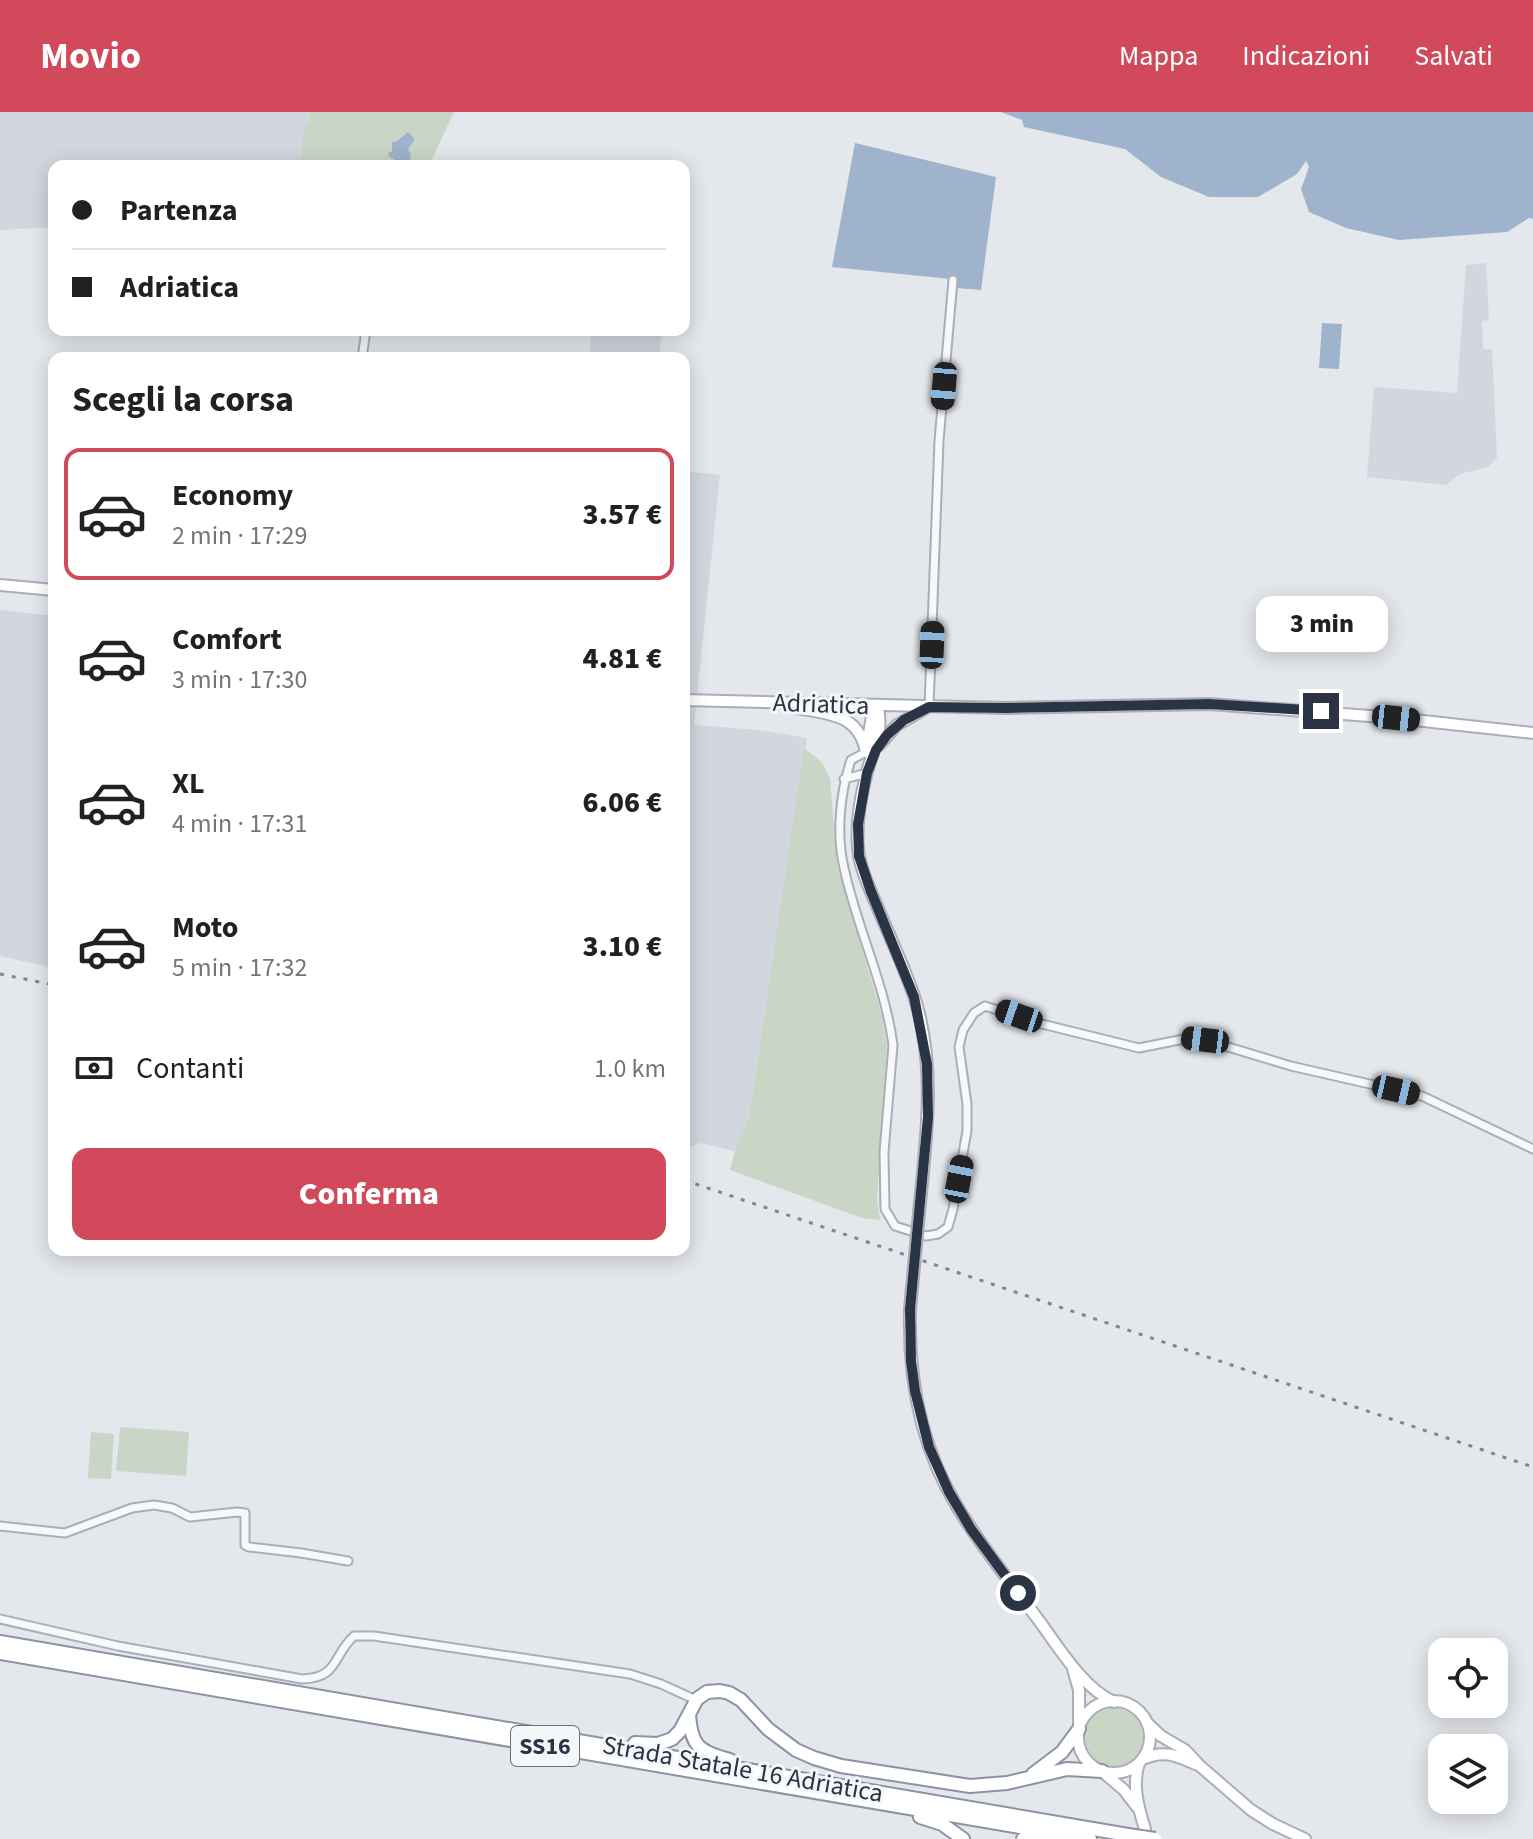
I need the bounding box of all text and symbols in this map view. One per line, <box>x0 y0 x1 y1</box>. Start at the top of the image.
text: Movio <box>40 29 141 83</box>
text: Mappa <box>1119 36 1198 76</box>
text: Indicazioni <box>1242 36 1370 76</box>
text: Salvati <box>1414 36 1493 76</box>
text: Partenza <box>120 189 237 232</box>
text: Adriatica <box>120 266 239 309</box>
car <box>930 361 958 411</box>
text: Scegli la corsa <box>72 374 294 425</box>
text: Economy <box>172 474 293 517</box>
icon: car <box>76 478 148 550</box>
text: 3.57 € <box>583 493 662 536</box>
text: 2 min · 17:29 <box>172 517 307 554</box>
callout: 3 min <box>1255 595 1387 651</box>
text: 3 min <box>1290 605 1354 642</box>
text: Comfort <box>172 618 282 661</box>
car <box>919 621 945 669</box>
icon: car <box>76 622 148 694</box>
text: 4.81 € <box>583 637 662 680</box>
text: 3 min · 17:30 <box>172 661 307 698</box>
street label: Adriatica <box>772 684 870 724</box>
route end <box>1303 693 1339 729</box>
car <box>1371 704 1421 732</box>
text: XL <box>172 762 205 805</box>
icon: car <box>76 766 148 838</box>
text: 6.06 € <box>583 781 662 824</box>
text: 4 min · 17:31 <box>172 805 307 842</box>
text: Moto <box>172 906 238 949</box>
icon: car <box>76 910 148 982</box>
text: 3.10 € <box>583 925 662 968</box>
text: 5 min · 17:32 <box>172 949 307 986</box>
car <box>992 997 1046 1035</box>
car <box>1180 1025 1230 1055</box>
icon: cash <box>72 1046 116 1090</box>
text: Contanti <box>136 1047 244 1090</box>
text: 1.0 km <box>594 1050 666 1087</box>
car <box>1370 1073 1422 1107</box>
button: Conferma <box>72 1148 666 1240</box>
car <box>943 1153 975 1205</box>
route start <box>1000 1575 1036 1611</box>
map controls <box>1428 1638 1508 1814</box>
button: locate <box>1428 1638 1508 1718</box>
road number: SS16 <box>511 1726 579 1766</box>
street label: Strada Statale 16 Adriatica <box>600 1726 886 1812</box>
button: layers <box>1428 1734 1508 1814</box>

